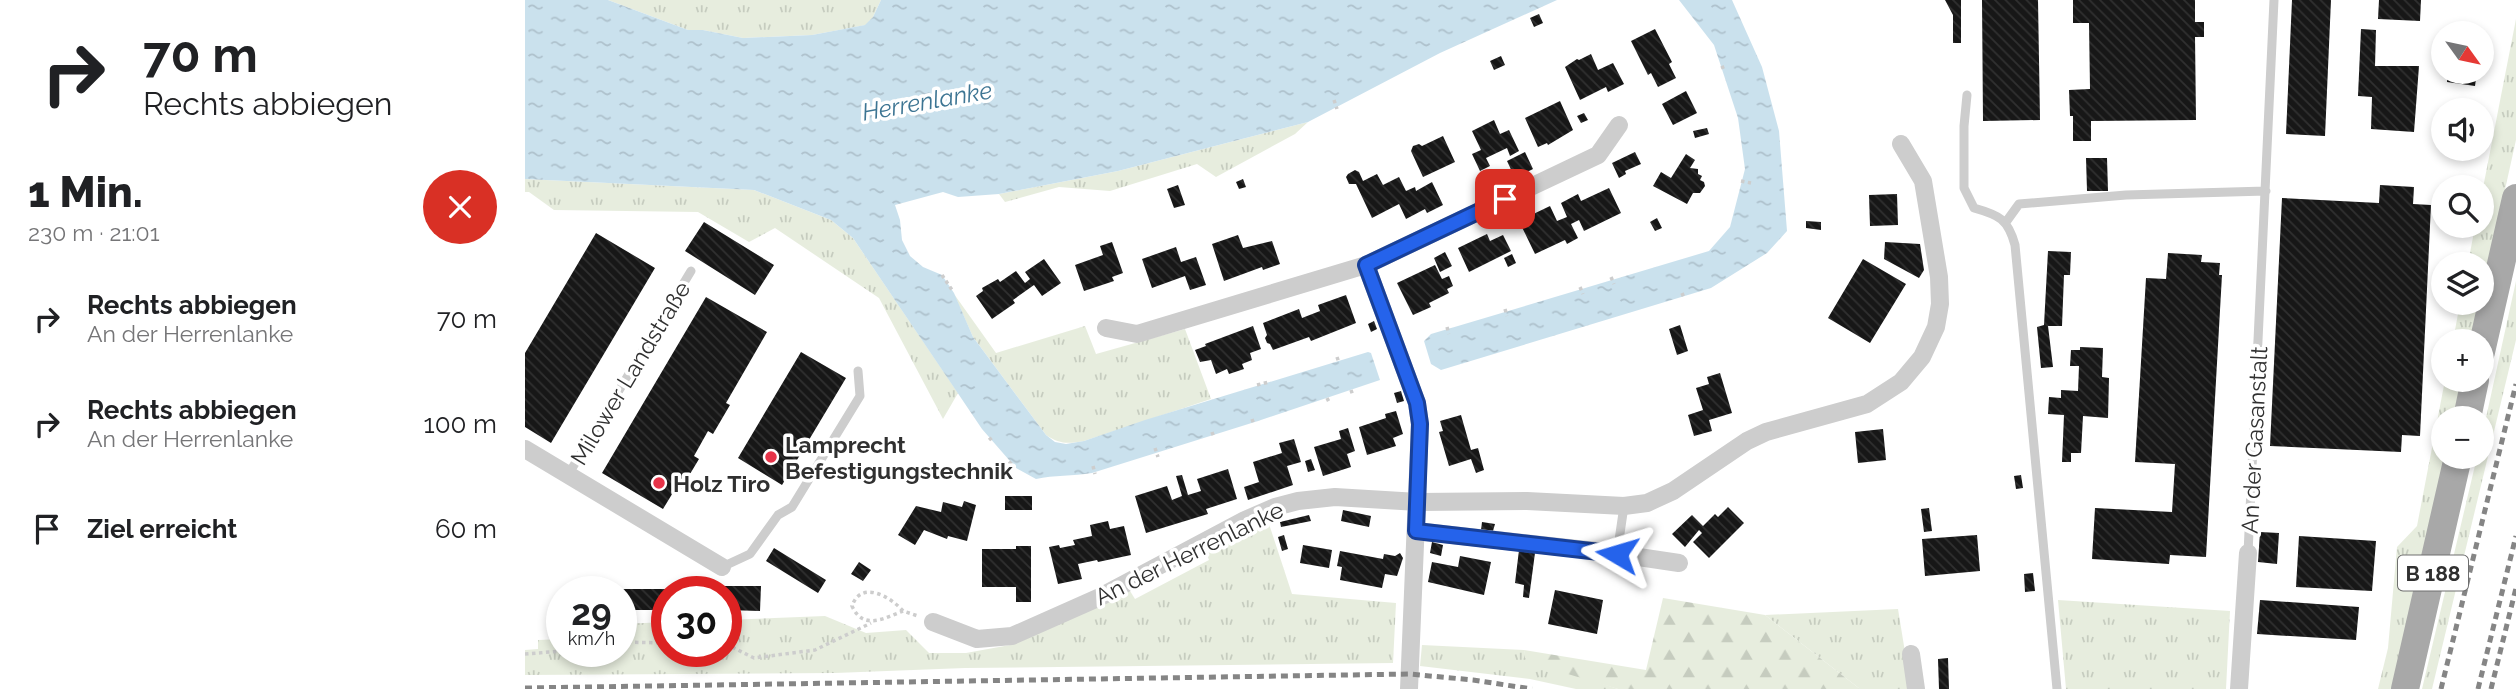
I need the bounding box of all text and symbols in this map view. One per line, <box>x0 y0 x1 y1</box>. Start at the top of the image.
north arrow <box>2431 21 2494 84</box>
map controls <box>2431 21 2494 469</box>
text: 70 m <box>143 26 258 83</box>
icon: right <box>28 28 119 119</box>
water label: Herrenlanke <box>860 75 994 127</box>
text: Rechts abbiegen <box>143 85 392 122</box>
button: sound <box>2431 98 2494 161</box>
text: 1 Min. <box>28 168 143 217</box>
pin <box>1475 169 1535 229</box>
button: close <box>423 170 497 244</box>
button: search <box>2431 175 2494 238</box>
icon: arrive <box>1486 180 1524 218</box>
text: 230 m · 21:01 <box>28 219 160 246</box>
button: layers <box>2431 252 2494 315</box>
street label: Milower Landstraße <box>565 276 695 470</box>
text: Rechts abbiegen <box>87 290 297 320</box>
icon: right <box>28 300 66 338</box>
text: 70 m <box>437 304 497 334</box>
text: An der Herrenlanke <box>87 320 293 347</box>
button: + <box>2431 329 2494 392</box>
street label: An der Gasanstalt <box>2236 345 2272 534</box>
text: Rechts abbiegen <box>87 395 297 425</box>
icon: right <box>28 405 66 443</box>
button: − <box>2431 406 2494 469</box>
text: 100 m <box>424 409 497 439</box>
text: An der Herrenlanke <box>87 425 293 452</box>
place label: Lamprecht Befestigungstechnik <box>785 431 1013 484</box>
marker: Lamprecht Befestigungstechnik <box>763 449 779 465</box>
place label: Holz Tiro <box>673 470 770 497</box>
marker: Holz Tiro <box>651 475 667 491</box>
street label: An der Herrenlanke <box>1090 496 1288 610</box>
icon: arrive <box>28 510 66 548</box>
text: Ziel erreicht <box>87 514 237 544</box>
text: 60 m <box>435 514 497 544</box>
position arrow <box>1580 517 1654 591</box>
road number: B 188 <box>2398 556 2468 590</box>
speed limit sign: 30 <box>651 576 742 667</box>
text: 29 <box>571 592 612 633</box>
text: km/h <box>568 628 615 649</box>

